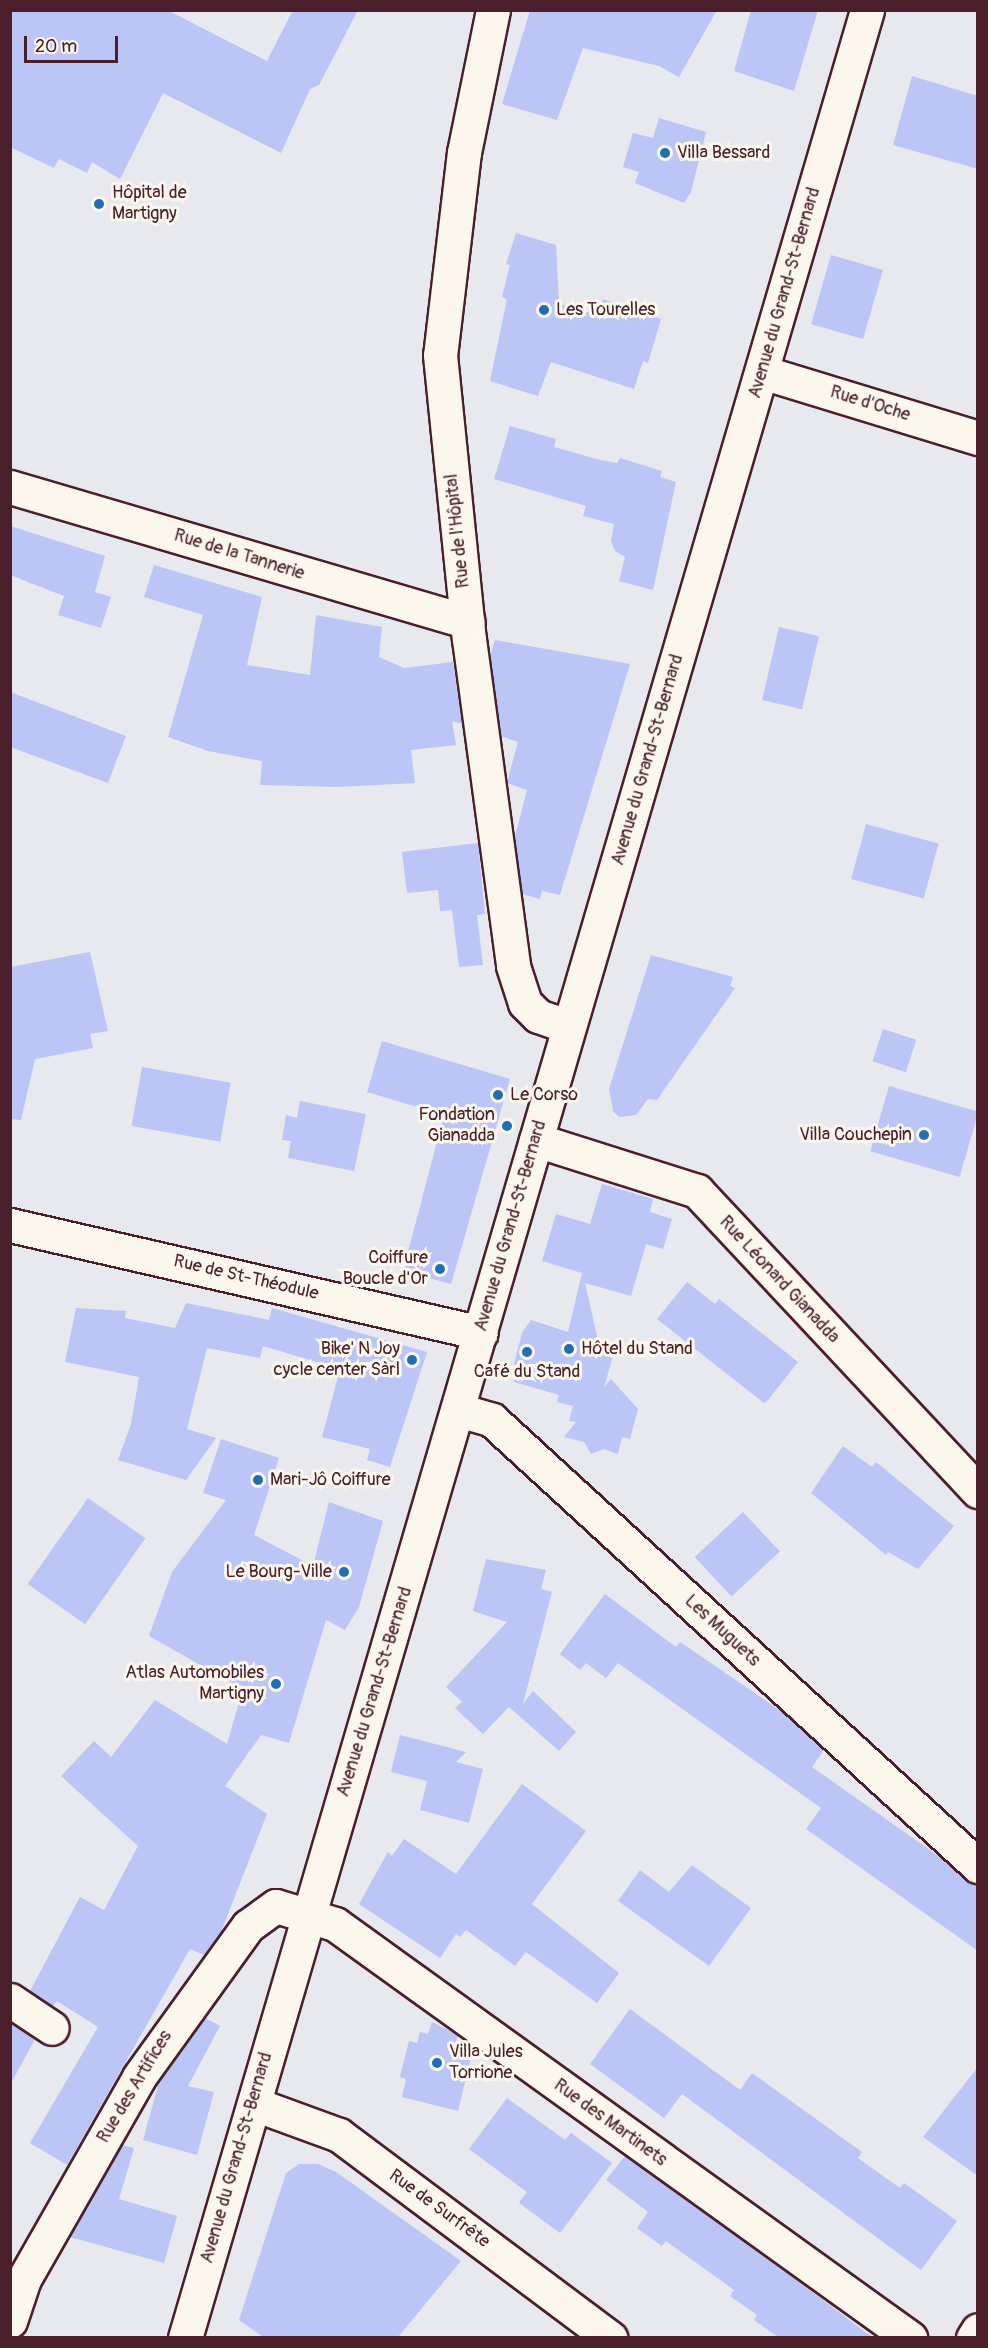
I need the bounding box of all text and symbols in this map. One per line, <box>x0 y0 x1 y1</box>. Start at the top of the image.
scale bar <box>27 24 122 62</box>
text: 20 m <box>35 35 77 58</box>
place label: Villa Bessard <box>677 142 770 164</box>
marker: Villa Bessard <box>658 146 672 160</box>
place label: Hôpital de Martigny <box>112 183 187 226</box>
street label: Avenue du Grand-St-Bernard <box>745 185 825 401</box>
marker: Hôpital de Martigny <box>90 195 108 213</box>
place label: Les Tourelles <box>556 299 655 321</box>
marker: Les Tourelles <box>537 303 551 317</box>
street label: Rue d'Oche <box>827 382 913 426</box>
street label: Rue de l'Hôpital <box>441 473 475 589</box>
street label: Rue de la Tannerie <box>171 525 307 585</box>
street label: Avenue du Grand-St-Bernard <box>608 652 688 868</box>
place label: Le Corso <box>510 1084 578 1106</box>
marker: Le Corso <box>491 1088 505 1102</box>
place label: Fondation Gianadda <box>419 1105 495 1148</box>
street label: Avenue du Grand-St-Bernard <box>471 1118 551 1334</box>
marker: Fondation Gianadda <box>500 1119 514 1133</box>
place label: Villa Couchepin <box>799 1124 912 1146</box>
marker: Villa Couchepin <box>917 1128 931 1142</box>
street label: Rue Léonard Gianadda <box>714 1212 844 1348</box>
place label: Coiffure Boucle d'Or <box>343 1248 428 1290</box>
street label: Rue de St-Théodule <box>171 1251 321 1305</box>
marker: Coiffure Boucle d'Or <box>433 1262 447 1276</box>
place label: Hôtel du Stand <box>581 1338 693 1360</box>
place label: Bike' N Joy cycle center Sàrl <box>273 1339 400 1382</box>
marker: Hôtel du Stand <box>562 1342 576 1356</box>
marker: Café du Stand <box>520 1345 534 1359</box>
marker: Bike' N Joy cycle center Sàrl <box>405 1353 419 1367</box>
place label: Café du Stand <box>474 1361 580 1383</box>
place label: Mari-Jô Coiffure <box>270 1469 391 1491</box>
marker: Mari-Jô Coiffure <box>251 1473 265 1487</box>
place label: Le Bourg-Ville <box>226 1561 332 1583</box>
marker: Le Bourg-Ville <box>337 1565 351 1579</box>
street label: Avenue du Grand-St-Bernard <box>333 1584 417 1800</box>
street label: Les Muguets <box>680 1591 764 1671</box>
place label: Atlas Automobiles Martigny <box>125 1663 264 1706</box>
marker: Atlas Automobiles Martigny <box>269 1677 283 1691</box>
street label: Rue des Artifices <box>93 2027 177 2147</box>
place label: Villa Jules Torrione <box>449 2042 523 2084</box>
street label: Avenue du Grand-St-Bernard <box>197 2050 277 2266</box>
marker: Villa Jules Torrione <box>430 2056 444 2070</box>
street label: Rue des Martinets <box>549 2075 671 2171</box>
street label: Rue de Surfrête <box>384 2165 494 2253</box>

